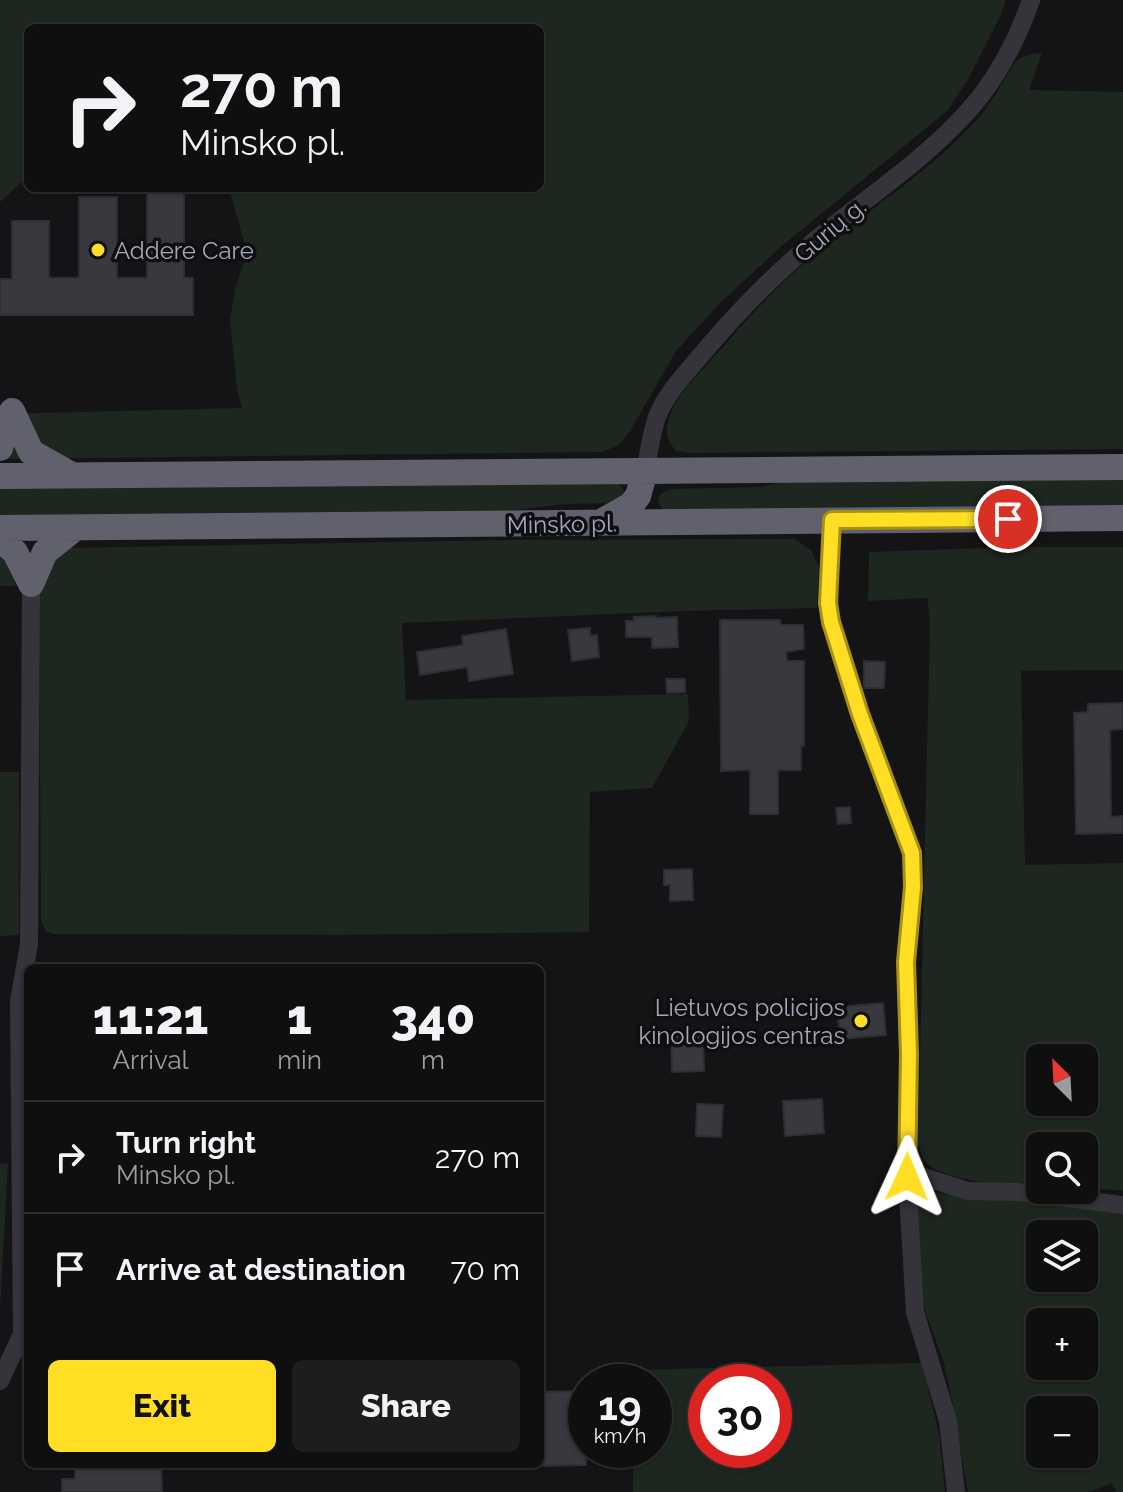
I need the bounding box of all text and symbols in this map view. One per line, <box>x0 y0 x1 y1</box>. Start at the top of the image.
text: 270 m <box>180 54 343 120</box>
icon: right <box>48 56 152 160</box>
text: Minsko pl. <box>180 121 345 163</box>
street label: Gurių g. <box>788 192 872 268</box>
place label: Addere Care <box>114 236 254 265</box>
marker: Addere Care <box>89 241 107 259</box>
pin <box>974 485 1042 553</box>
icon: arrive <box>986 497 1030 541</box>
street label: Minsko pl. <box>507 509 617 539</box>
text: 11:21 <box>93 989 208 1045</box>
text: 1 <box>287 989 312 1045</box>
text: 340 <box>391 989 475 1045</box>
place label: Lietuvos policijos kinologijos centras <box>638 993 845 1050</box>
marker: Lietuvos policijos kinologijos centras <box>852 1012 870 1030</box>
north arrow <box>1026 1044 1098 1116</box>
map controls <box>1026 1044 1098 1468</box>
text: Arrival <box>112 1045 189 1075</box>
text: min <box>277 1045 322 1075</box>
text: m <box>421 1045 445 1075</box>
text: Turn right <box>116 1125 256 1160</box>
button: search <box>1026 1132 1098 1204</box>
icon: right <box>48 1135 92 1179</box>
position arrow <box>865 1135 949 1219</box>
text: 270 m <box>435 1140 520 1175</box>
text: Minsko pl. <box>116 1160 235 1190</box>
button: layers <box>1026 1220 1098 1292</box>
icon: arrive <box>48 1247 92 1291</box>
text: Arrive at destination <box>116 1252 406 1287</box>
text: 70 m <box>450 1252 520 1287</box>
button: + <box>1026 1308 1098 1380</box>
button: Exit <box>48 1360 276 1452</box>
button: Share <box>292 1360 520 1452</box>
speed limit sign: 30 <box>688 1364 792 1468</box>
text: 19 <box>598 1382 642 1429</box>
button: − <box>1026 1396 1098 1468</box>
text: km/h <box>594 1424 646 1448</box>

